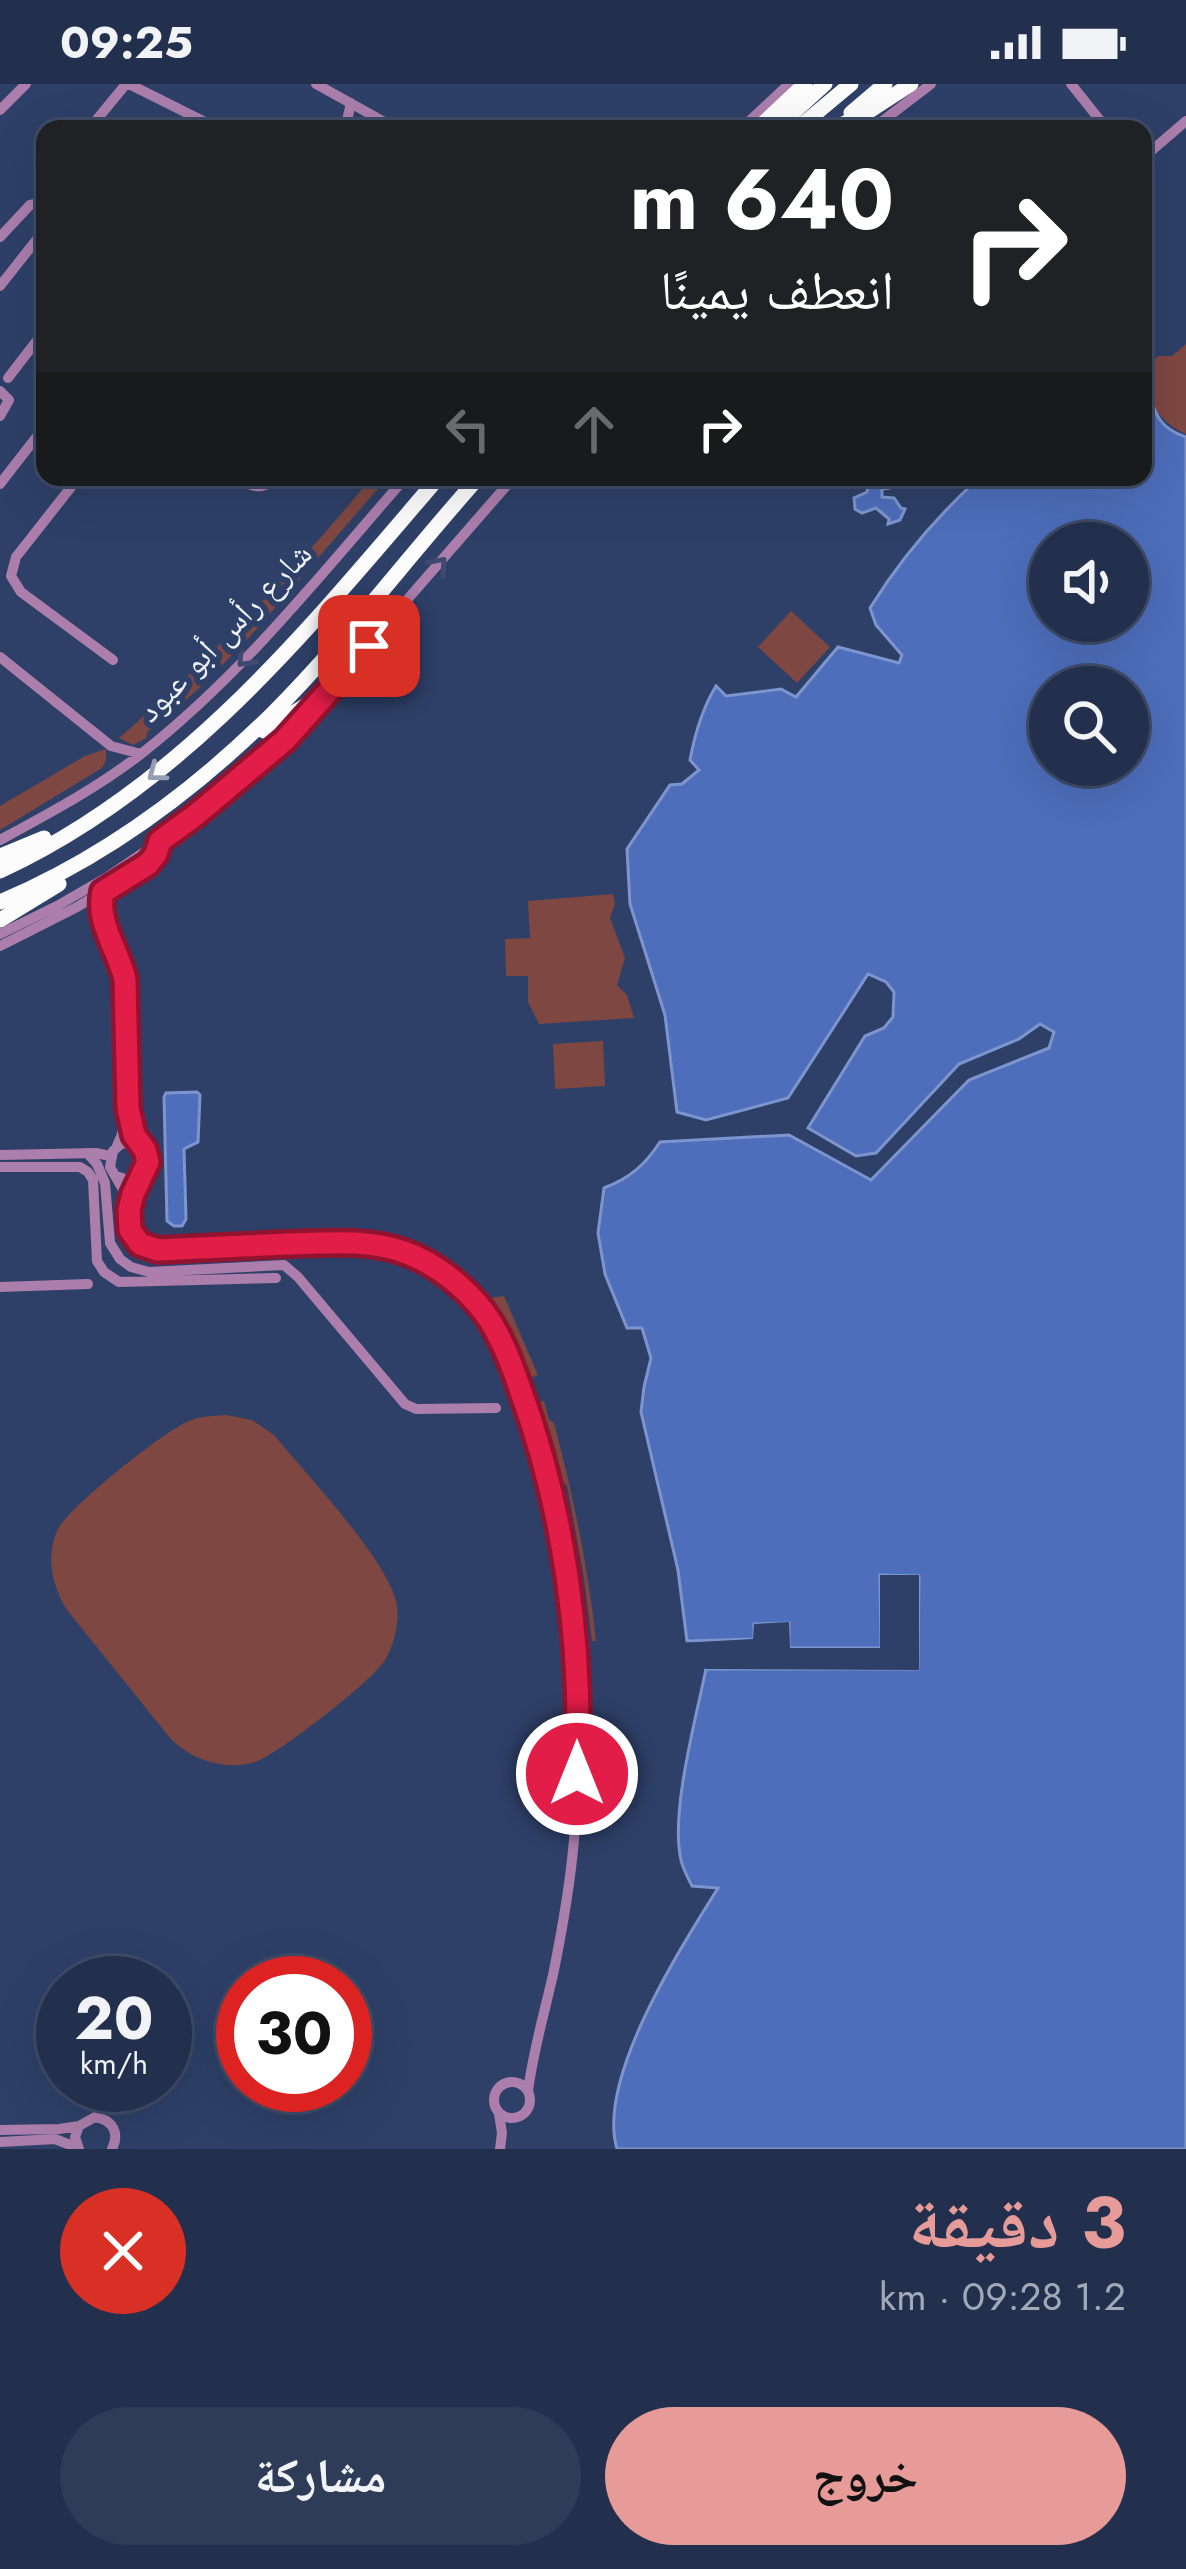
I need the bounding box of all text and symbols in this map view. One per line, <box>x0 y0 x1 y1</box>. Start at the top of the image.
text: 09:25 <box>60 10 193 75</box>
text: 640 m <box>629 139 894 261</box>
icon: right <box>936 168 1092 324</box>
text: انعطف يمينًا <box>660 251 894 329</box>
icon: left <box>435 396 501 462</box>
icon: ahead <box>561 396 627 462</box>
icon: right <box>687 396 753 462</box>
map controls <box>1029 522 1149 786</box>
button: sound <box>1029 522 1149 642</box>
street label: شارع رأس أبو عبود <box>126 531 322 733</box>
one-way arrow <box>424 557 446 579</box>
pin <box>318 595 420 697</box>
icon: arrive <box>336 613 402 679</box>
one-way arrow <box>238 645 260 667</box>
button: search <box>1029 666 1149 786</box>
one-way arrow <box>147 759 169 780</box>
position arrow <box>514 1711 640 1837</box>
speed limit sign: 30 <box>216 1956 372 2112</box>
text: 20 <box>74 1975 154 2062</box>
text: km/h <box>80 2042 148 2085</box>
text: 3 دقيقة <box>908 2171 1126 2275</box>
button: close <box>60 2188 186 2314</box>
text: 1.2 km · 09:28 <box>879 2268 1126 2325</box>
button: مشاركة <box>60 2407 581 2545</box>
button: خروج <box>605 2407 1126 2545</box>

